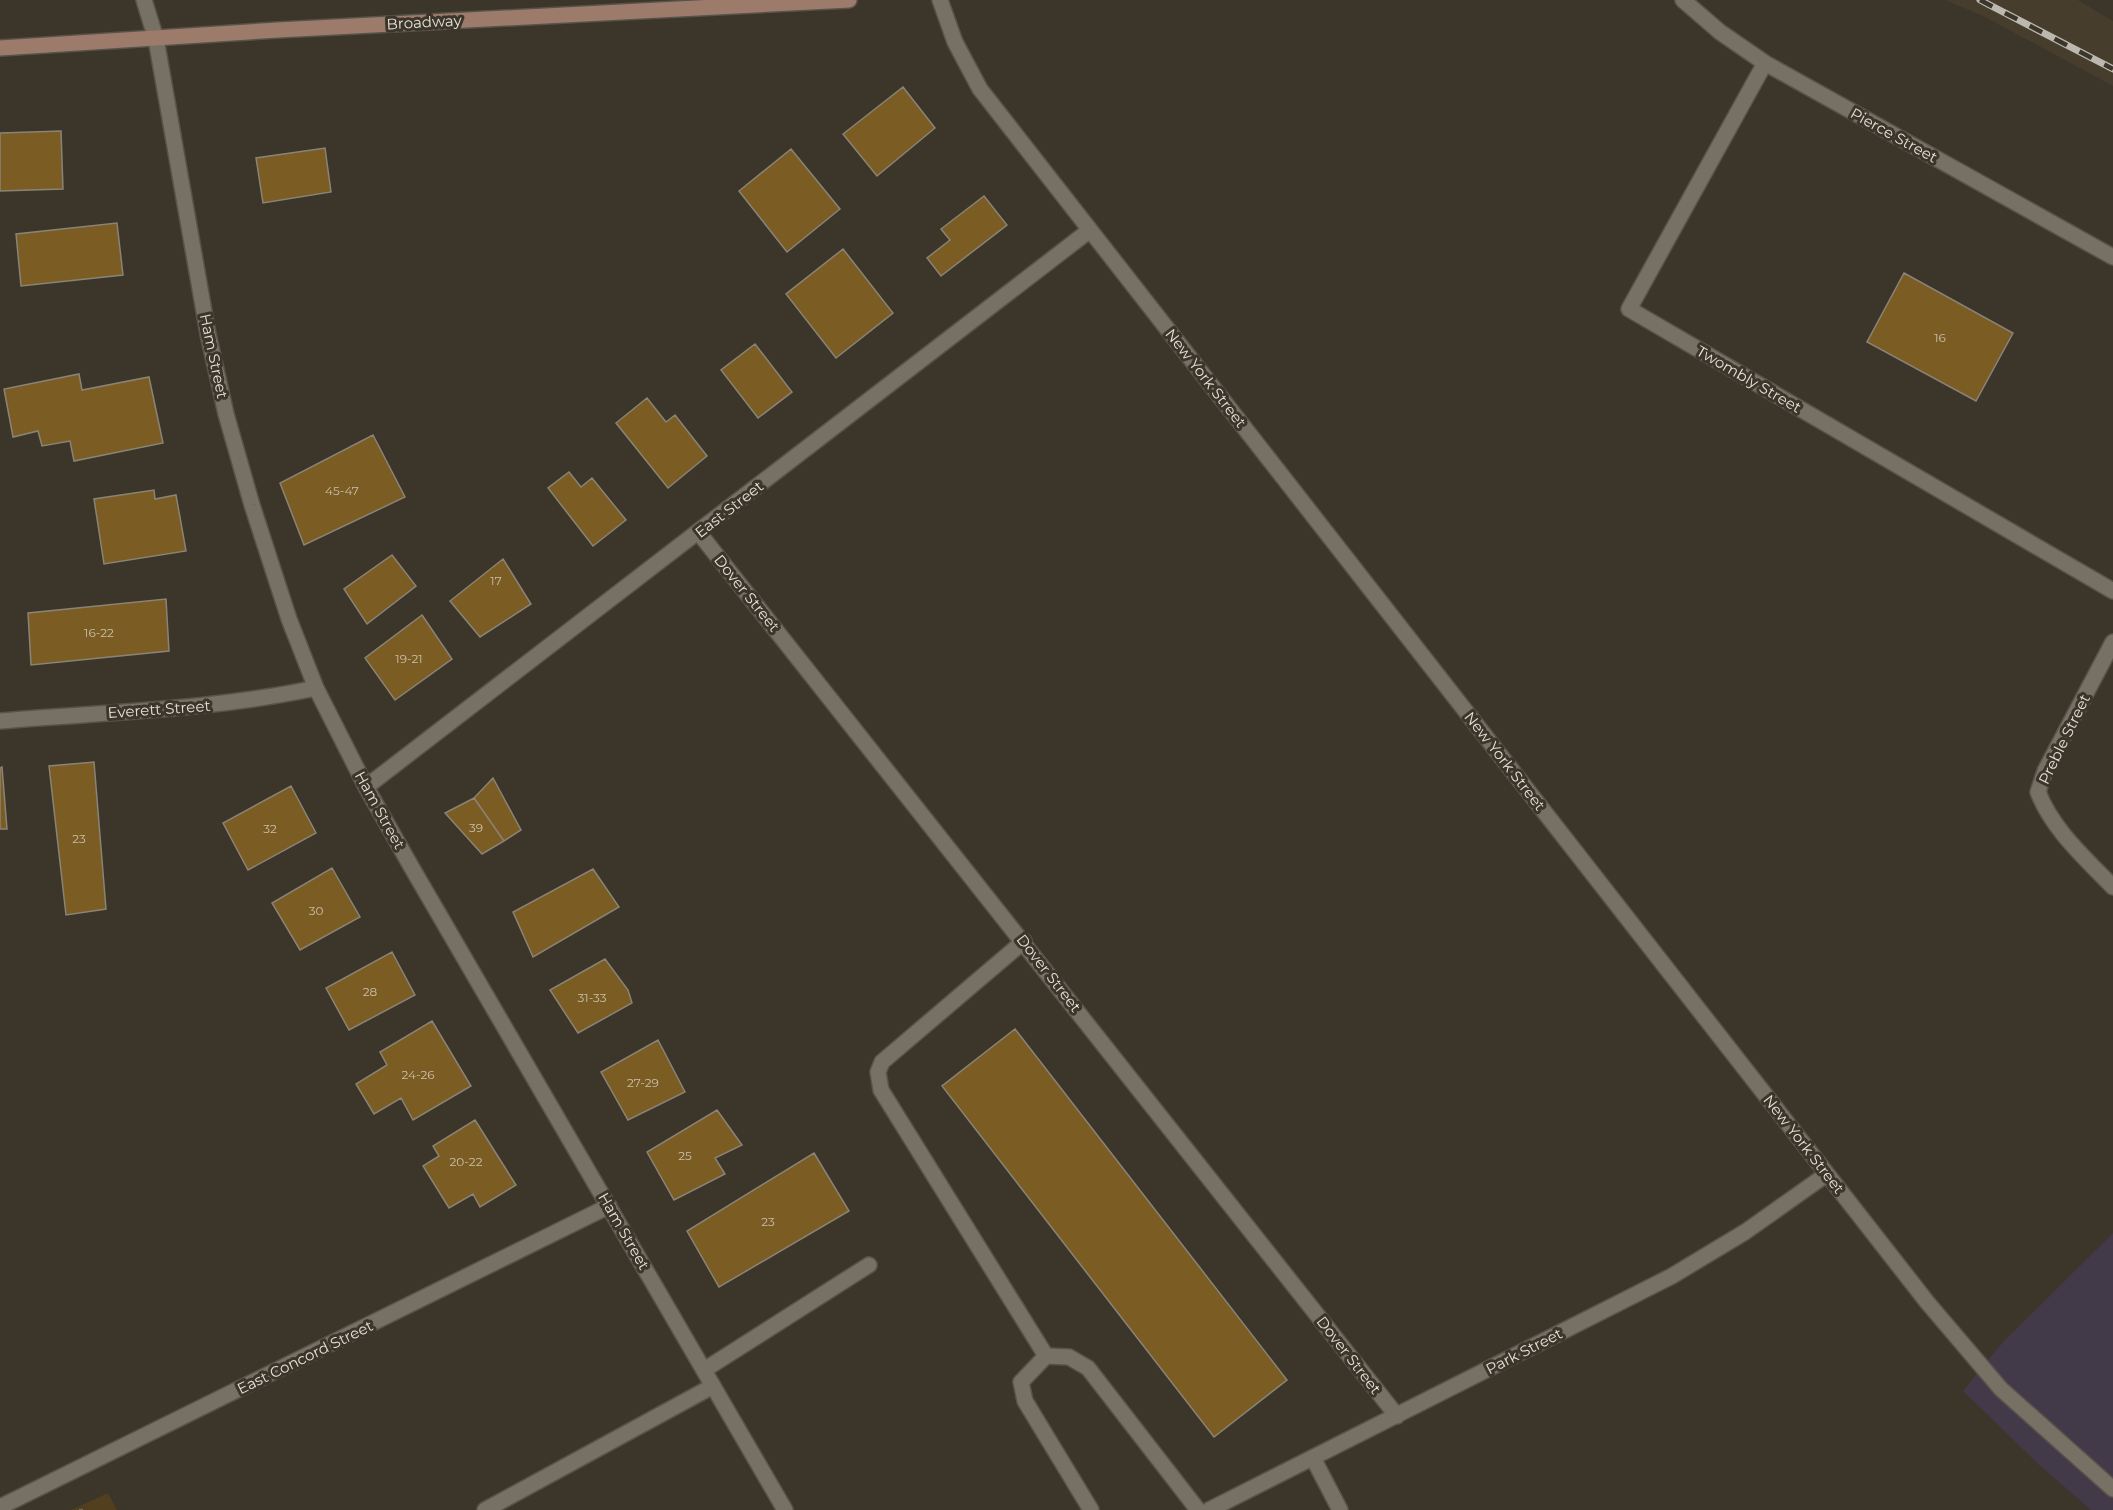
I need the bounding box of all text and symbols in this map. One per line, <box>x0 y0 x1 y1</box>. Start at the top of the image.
street label: Broadway <box>386 11 463 33</box>
street label: Pierce Street <box>1847 103 1941 167</box>
street label: Ham Street <box>196 312 232 400</box>
street label: New York Street <box>1161 325 1251 431</box>
house number: 16 <box>1934 330 1946 345</box>
street label: Twombly Street <box>1693 341 1805 417</box>
street label: East Street <box>691 476 767 542</box>
house number: 45-47 <box>325 483 359 498</box>
street label: Dover Street <box>710 551 784 635</box>
house number: 17 <box>490 573 502 588</box>
house number: 16-22 <box>84 625 114 640</box>
house number: 19-21 <box>395 651 423 666</box>
street label: Preble Street <box>2034 691 2094 787</box>
street label: Everett Street <box>107 696 211 722</box>
street label: New York Street <box>1460 708 1550 814</box>
street label: Ham Street <box>351 768 409 852</box>
house number: 39 <box>469 820 483 835</box>
house number: 32 <box>263 821 277 836</box>
house number: 23 <box>72 831 86 846</box>
house number: 30 <box>309 903 323 918</box>
street label: Dover Street <box>1013 930 1085 1016</box>
house number: 28 <box>363 984 378 999</box>
house number: 31-33 <box>578 990 607 1005</box>
house number: 24-26 <box>401 1067 435 1082</box>
house number: 27-29 <box>627 1075 659 1090</box>
street label: New York Street <box>1759 1091 1849 1197</box>
house number: 25 <box>678 1148 692 1163</box>
house number: 20-22 <box>450 1154 483 1169</box>
street label: Ham Street <box>594 1189 654 1273</box>
house number: 23 <box>761 1214 775 1229</box>
street label: Dover Street <box>1313 1312 1385 1398</box>
street label: East Concord Street <box>234 1316 376 1398</box>
street label: Park Street <box>1482 1324 1566 1378</box>

